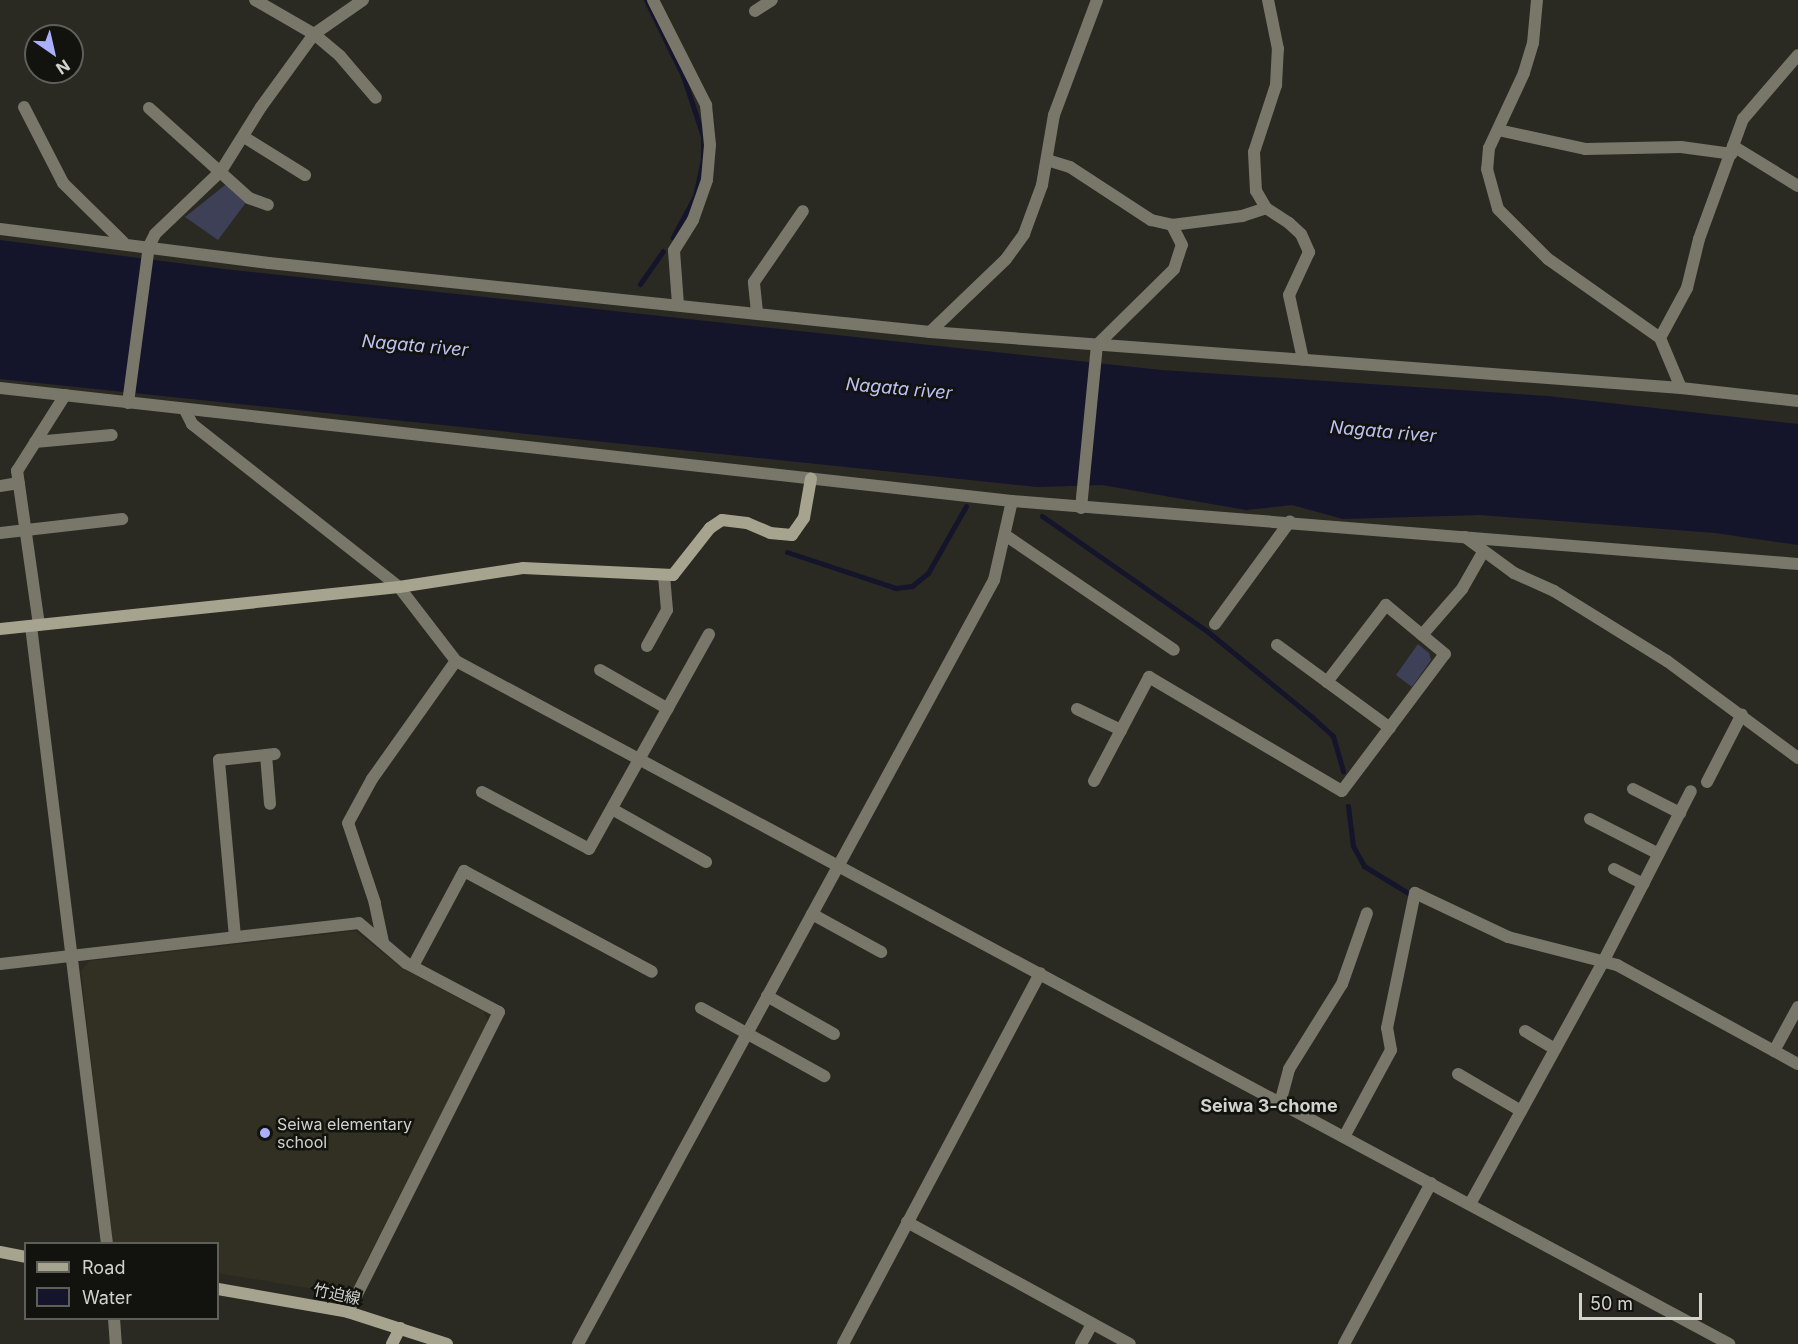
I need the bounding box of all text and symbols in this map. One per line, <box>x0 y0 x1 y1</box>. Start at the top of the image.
north arrow <box>24 24 84 84</box>
text: N <box>52 56 74 79</box>
water label: Nagata river <box>361 331 469 361</box>
water label: Nagata river <box>845 374 953 404</box>
water label: Nagata river <box>1329 417 1437 447</box>
district label: Seiwa 3-chome <box>1200 1095 1338 1117</box>
place label: Seiwa elementary school <box>277 1114 412 1152</box>
marker: Seiwa elementary school <box>258 1126 272 1140</box>
legend <box>24 1242 219 1320</box>
text: Road <box>82 1257 125 1278</box>
street label: 竹迫線 <box>312 1280 362 1308</box>
scale bar <box>1582 1281 1705 1319</box>
text: Water <box>82 1287 132 1308</box>
text: 50 m <box>1590 1293 1633 1314</box>

